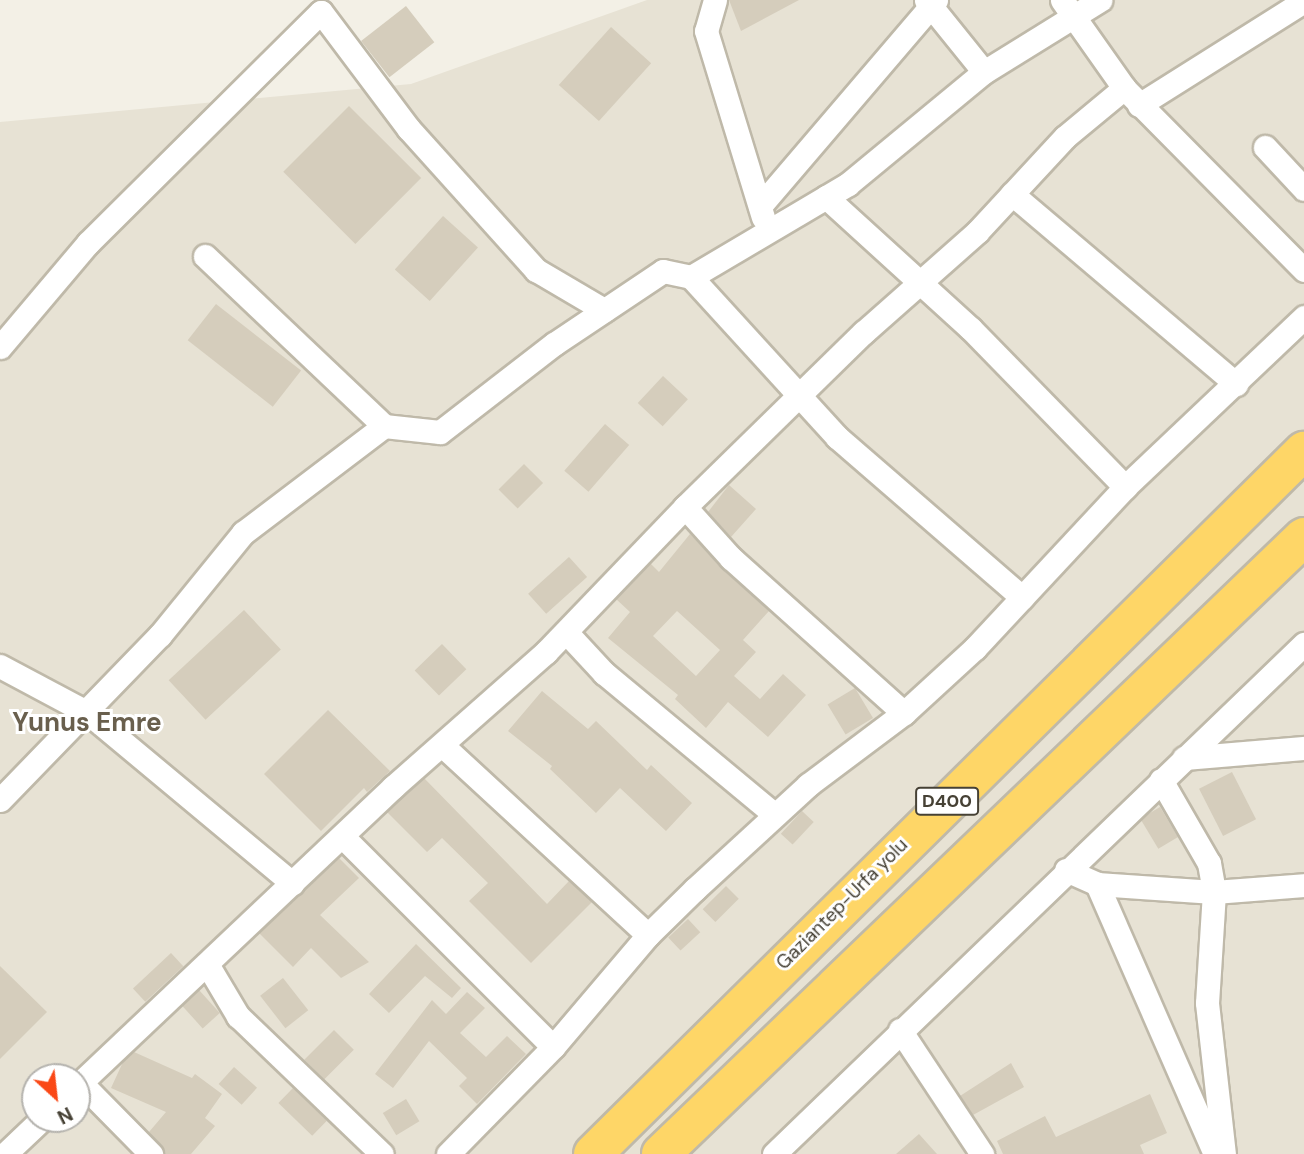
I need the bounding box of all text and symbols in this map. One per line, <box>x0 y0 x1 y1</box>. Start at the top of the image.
district label: Yunus Emre <box>12 707 162 739</box>
road number: D400 <box>914 786 980 816</box>
street label: Gaziantep-Urfa yolu <box>772 834 912 974</box>
north arrow <box>21 1063 91 1133</box>
text: N <box>53 1101 77 1130</box>

